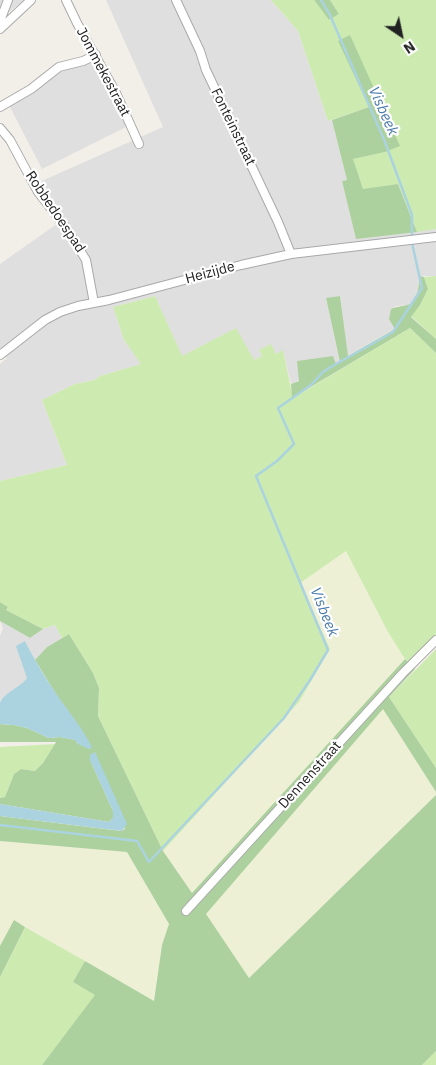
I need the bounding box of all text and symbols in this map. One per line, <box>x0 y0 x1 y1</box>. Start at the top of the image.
north arrow <box>376 10 426 60</box>
street label: Jommekestraat <box>72 25 134 119</box>
text: N <box>400 37 419 58</box>
water label: Visbeek <box>364 84 402 138</box>
street label: Fonteinstraat <box>207 86 259 168</box>
street label: Robbedoespad <box>22 168 88 256</box>
street label: Heizijde <box>183 258 237 288</box>
water label: Visbeek <box>306 585 342 639</box>
street label: Dennenstraat <box>275 738 345 812</box>

